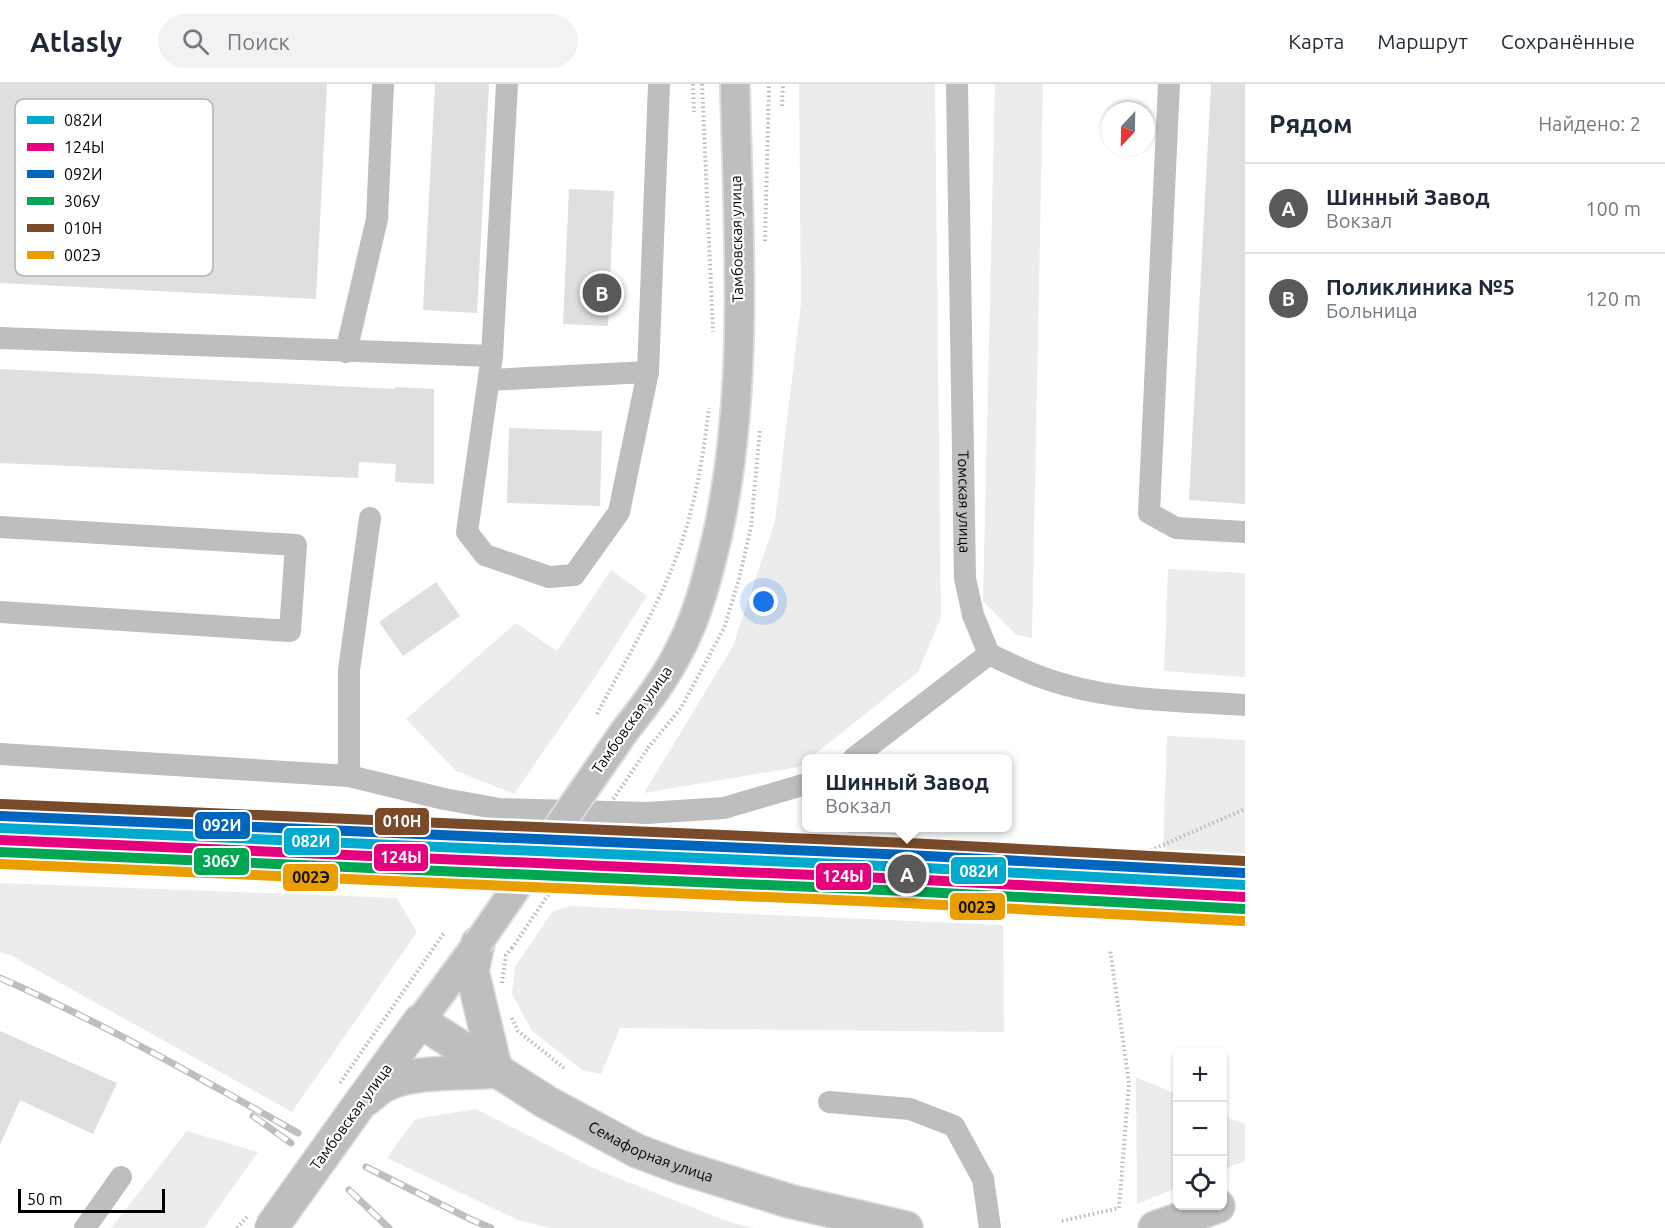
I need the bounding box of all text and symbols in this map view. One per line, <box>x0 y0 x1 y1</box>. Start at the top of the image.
search box <box>158 14 578 68</box>
icon: search <box>179 25 212 58</box>
text: Atlasly <box>30 26 122 57</box>
text: Поиск <box>227 29 290 54</box>
text: Карта <box>1288 29 1344 53</box>
text: Маршрут <box>1377 29 1468 53</box>
text: Сохранённые <box>1501 29 1635 53</box>
legend <box>15 99 213 276</box>
north arrow <box>1101 102 1155 156</box>
text: Рядом <box>1269 109 1353 138</box>
text: 082И <box>64 111 103 129</box>
text: Найдено: 2 <box>1538 112 1641 135</box>
text: 124Ы <box>64 138 104 156</box>
text: 092И <box>64 165 103 183</box>
street label: Тамбовская улица <box>727 175 746 303</box>
text: Шинный Завод <box>1326 184 1490 209</box>
text: 306У <box>64 192 100 210</box>
text: A <box>1281 197 1296 220</box>
text: 100 m <box>1585 197 1641 220</box>
text: Вокзал <box>1326 209 1392 232</box>
text: 010Н <box>64 219 102 237</box>
text: 002Э <box>64 246 101 264</box>
pin: B <box>582 270 622 316</box>
text: Поликлиника №5 <box>1326 274 1515 299</box>
text: B <box>1282 287 1295 310</box>
text: 120 m <box>1585 287 1641 310</box>
text: Больница <box>1326 299 1418 322</box>
street label: Томская улица <box>955 451 974 553</box>
your location <box>749 587 778 616</box>
street label: Тамбовская улица <box>588 663 675 777</box>
popup <box>802 754 1012 832</box>
text: Шинный Завод <box>825 769 989 794</box>
text: Вокзал <box>825 794 891 817</box>
line badge: 010Н <box>374 807 430 836</box>
line badge: 092И <box>194 811 251 840</box>
text: 010Н <box>383 812 421 830</box>
text: 092И <box>202 816 242 834</box>
line badge: 082И <box>283 827 340 856</box>
text: 082И <box>291 832 331 850</box>
line badge: 124Ы <box>373 843 429 872</box>
line badge: 306У <box>193 847 250 876</box>
text: 124Ы <box>380 848 422 866</box>
text: 306У <box>202 852 240 870</box>
pin: A <box>888 852 926 896</box>
line badge: 082И <box>950 856 1007 885</box>
line badge: 124Ы <box>815 862 872 891</box>
text: 082И <box>959 862 999 880</box>
line badge: 002Э <box>282 863 339 892</box>
text: 124Ы <box>822 867 864 885</box>
text: 002Э <box>292 868 330 886</box>
line badge: 002Э <box>949 892 1006 921</box>
text: 002Э <box>958 898 996 916</box>
map controls <box>1173 1048 1227 1210</box>
button: + <box>1173 1048 1227 1102</box>
street label: Тамбовская улица <box>306 1060 395 1173</box>
button: − <box>1173 1102 1227 1156</box>
street label: Семафорная улица <box>586 1117 715 1185</box>
button: locate <box>1173 1156 1227 1210</box>
scale bar <box>18 1186 165 1214</box>
text: 50 m <box>27 1190 63 1208</box>

